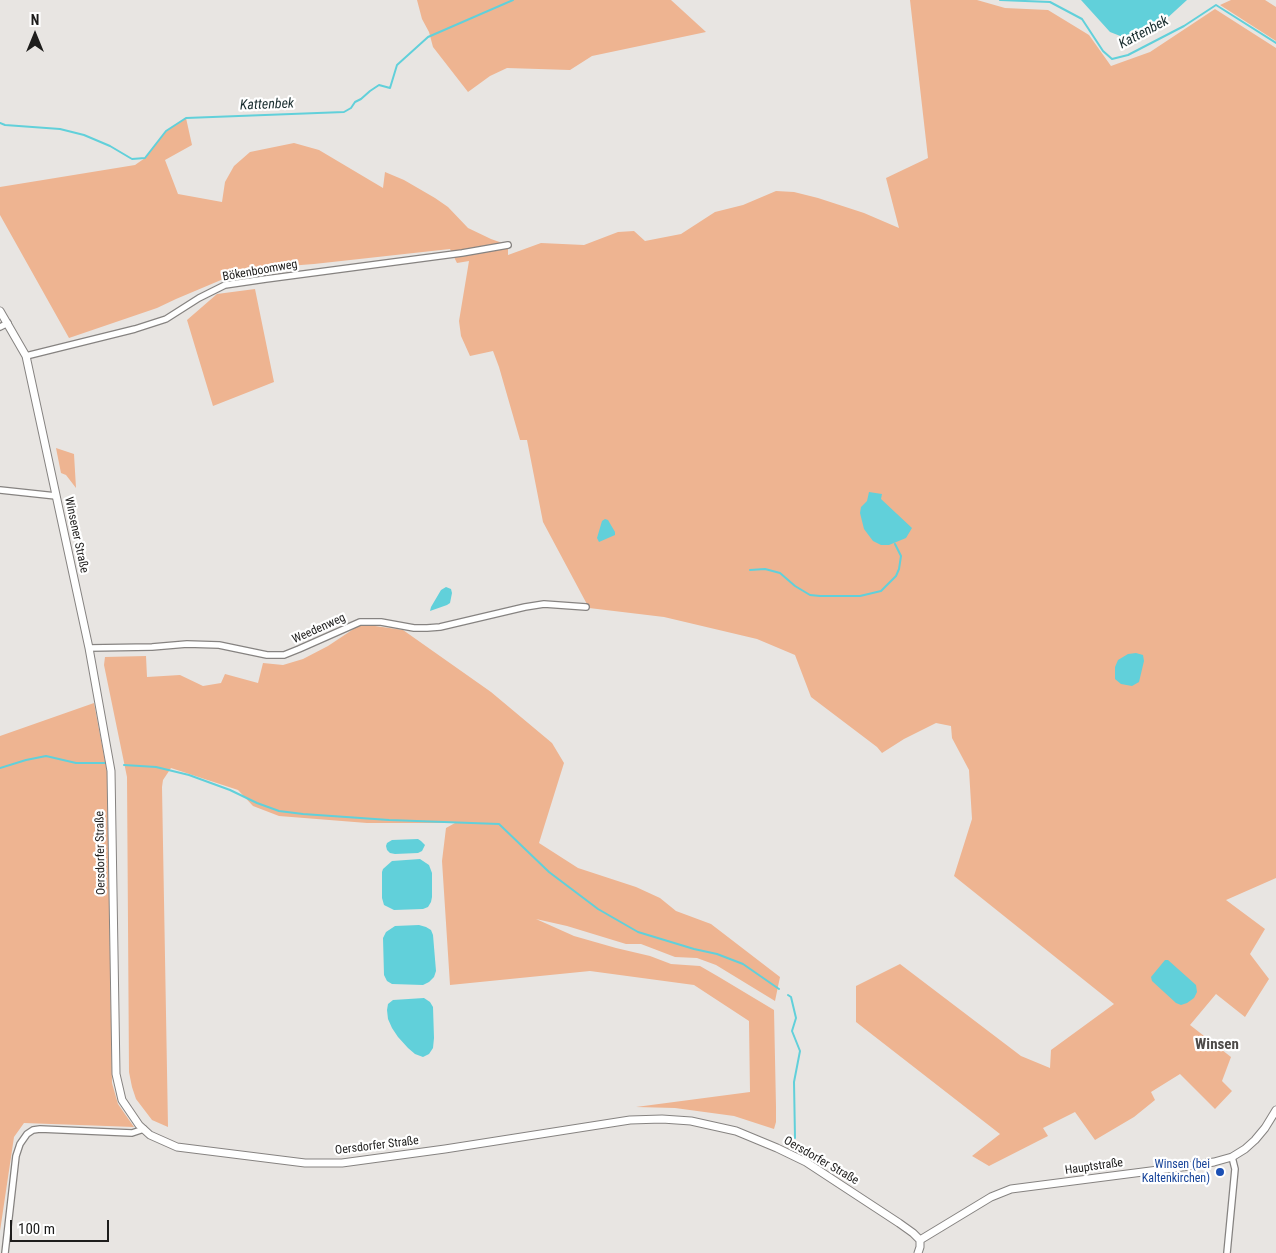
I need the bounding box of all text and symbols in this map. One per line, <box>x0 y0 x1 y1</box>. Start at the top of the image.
north arrow <box>10 10 60 60</box>
text: N <box>31 12 39 28</box>
water label: Kattenbek <box>1116 13 1172 53</box>
water label: Kattenbek <box>240 96 294 114</box>
street label: Bökenboomweg <box>222 257 298 285</box>
street label: Winsener Straße <box>61 496 91 574</box>
street label: Weedenweg <box>290 611 348 647</box>
street label: Oersdorfer Straße <box>93 811 109 895</box>
district label: Winsen <box>1195 1036 1239 1054</box>
street label: Oersdorfer Straße <box>334 1134 420 1158</box>
street label: Oersdorfer Straße <box>781 1134 861 1188</box>
street label: Hauptstraße <box>1064 1156 1124 1178</box>
place label: Winsen (bei Kaltenkirchen) <box>1142 1158 1210 1186</box>
marker: Winsen (bei Kaltenkirchen) <box>1214 1166 1226 1178</box>
scale bar <box>12 1210 111 1242</box>
text: 100 m <box>18 1220 55 1238</box>

